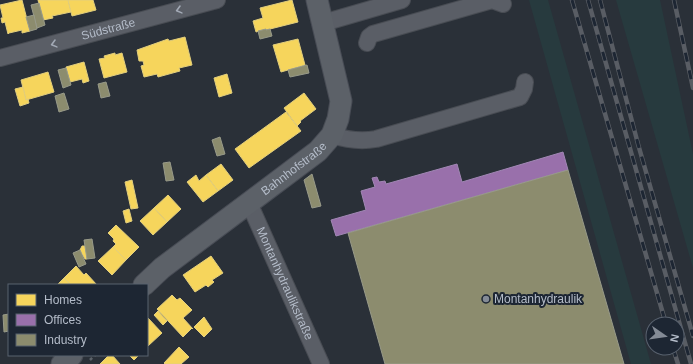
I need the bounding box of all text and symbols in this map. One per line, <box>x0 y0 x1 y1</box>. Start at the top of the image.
one-way arrow <box>176 5 183 14</box>
street label: Südstraße <box>80 15 137 43</box>
one-way arrow <box>51 39 57 47</box>
street label: Bahnhofstraße <box>258 139 330 198</box>
street label: Montanhydraulikstraße <box>254 225 316 342</box>
legend <box>8 284 148 356</box>
place label: Montanhydraulik <box>494 292 583 306</box>
text: Homes <box>44 293 82 307</box>
marker: Montanhydraulik <box>481 294 491 304</box>
text: Offices <box>44 313 81 327</box>
north arrow <box>645 316 685 356</box>
text: Industry <box>44 333 87 347</box>
text: N <box>668 333 681 344</box>

